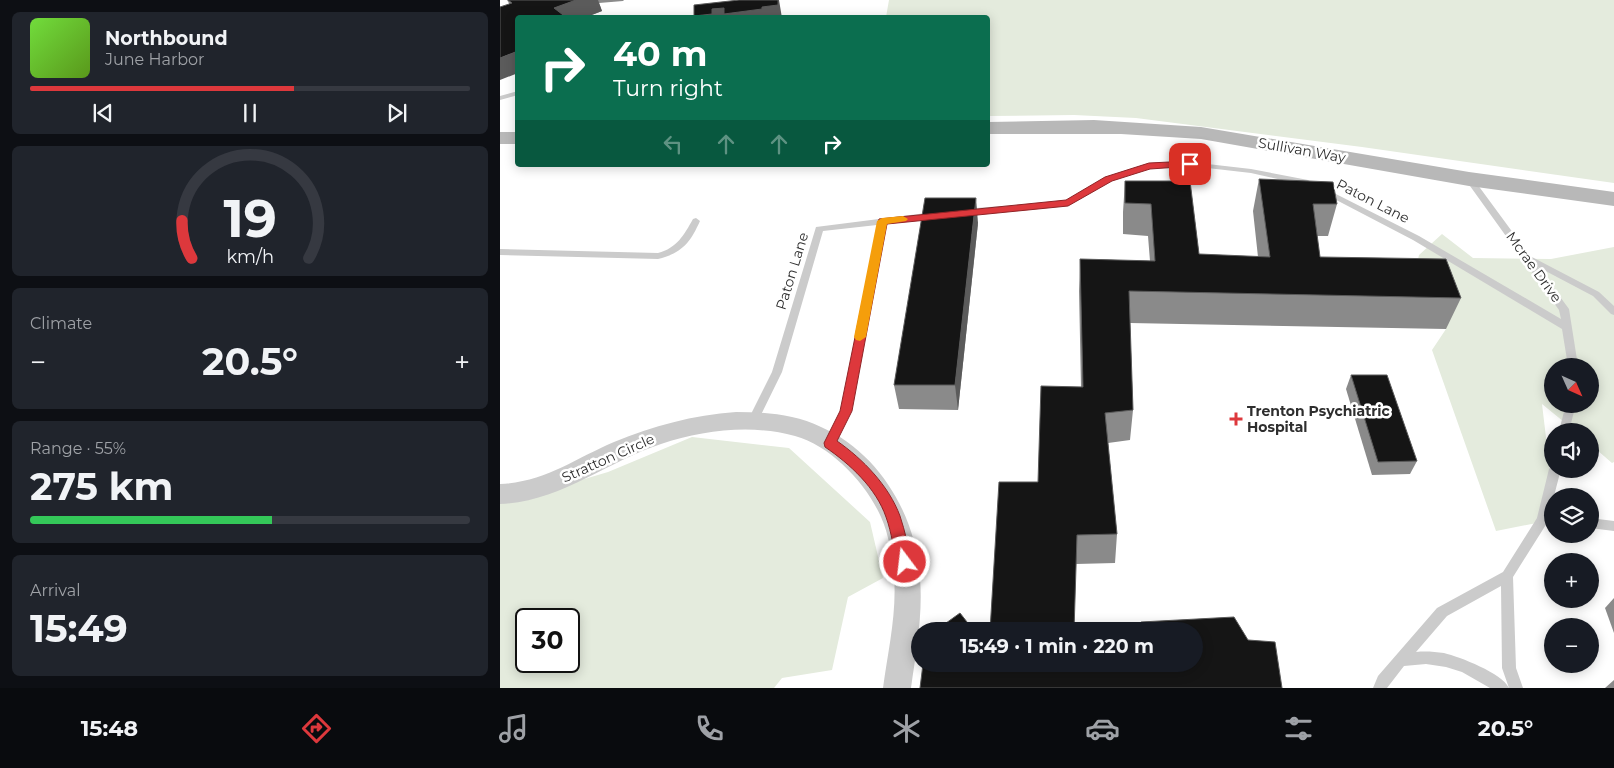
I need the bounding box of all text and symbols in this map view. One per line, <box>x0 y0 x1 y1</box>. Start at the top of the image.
text: Northbound <box>105 27 228 50</box>
text: 40 m <box>613 32 708 75</box>
icon: right <box>530 35 595 100</box>
text: June Harbor <box>105 50 204 69</box>
text: Turn right <box>613 75 723 102</box>
icon: previous <box>89 99 117 127</box>
icon: pause <box>236 99 264 127</box>
icon: next <box>383 99 411 127</box>
icon: left <box>659 130 687 158</box>
icon: ahead <box>712 130 740 158</box>
icon: ahead <box>765 130 793 158</box>
icon: right <box>818 130 846 158</box>
street label: Sullivan Way <box>1257 133 1347 167</box>
pin <box>1169 143 1211 185</box>
icon: arrive <box>1176 150 1204 178</box>
street label: Paton Lane <box>1333 175 1413 227</box>
text: 19 <box>223 187 277 250</box>
street label: Mcrae Drive <box>1502 228 1566 306</box>
street label: Paton Lane <box>772 230 812 312</box>
text: km/h <box>226 246 274 267</box>
text: Climate <box>30 314 92 333</box>
text: 20.5° <box>202 338 298 385</box>
text: − <box>30 345 46 379</box>
text: + <box>454 345 470 379</box>
north arrow <box>1544 358 1599 412</box>
map controls <box>1544 358 1599 673</box>
place label: Trenton Psychiatric Hospital <box>1247 402 1390 436</box>
marker: Trenton Psychiatric Hospital <box>1229 412 1243 426</box>
button: sound <box>1544 423 1599 478</box>
street label: Stratton Circle <box>559 430 657 486</box>
text: Range · 55% <box>30 439 126 458</box>
text: 275 km <box>30 463 173 510</box>
button: layers <box>1544 488 1599 543</box>
position arrow <box>878 535 930 587</box>
button: + <box>1544 553 1599 608</box>
text: Arrival <box>30 581 80 600</box>
text: 15:49 <box>30 605 128 652</box>
speed limit sign: 30 <box>515 608 580 673</box>
button: − <box>1544 618 1599 673</box>
text: 15:49 · 1 min · 220 m <box>960 635 1154 658</box>
icon: directions <box>299 711 334 746</box>
icon: music <box>496 711 531 746</box>
icon: phone <box>692 711 727 746</box>
icon: climate <box>889 711 924 746</box>
icon: car <box>1085 711 1120 746</box>
icon: filters <box>1281 711 1316 746</box>
text: 15:48 <box>81 715 138 742</box>
text: 20.5° <box>1478 715 1533 742</box>

